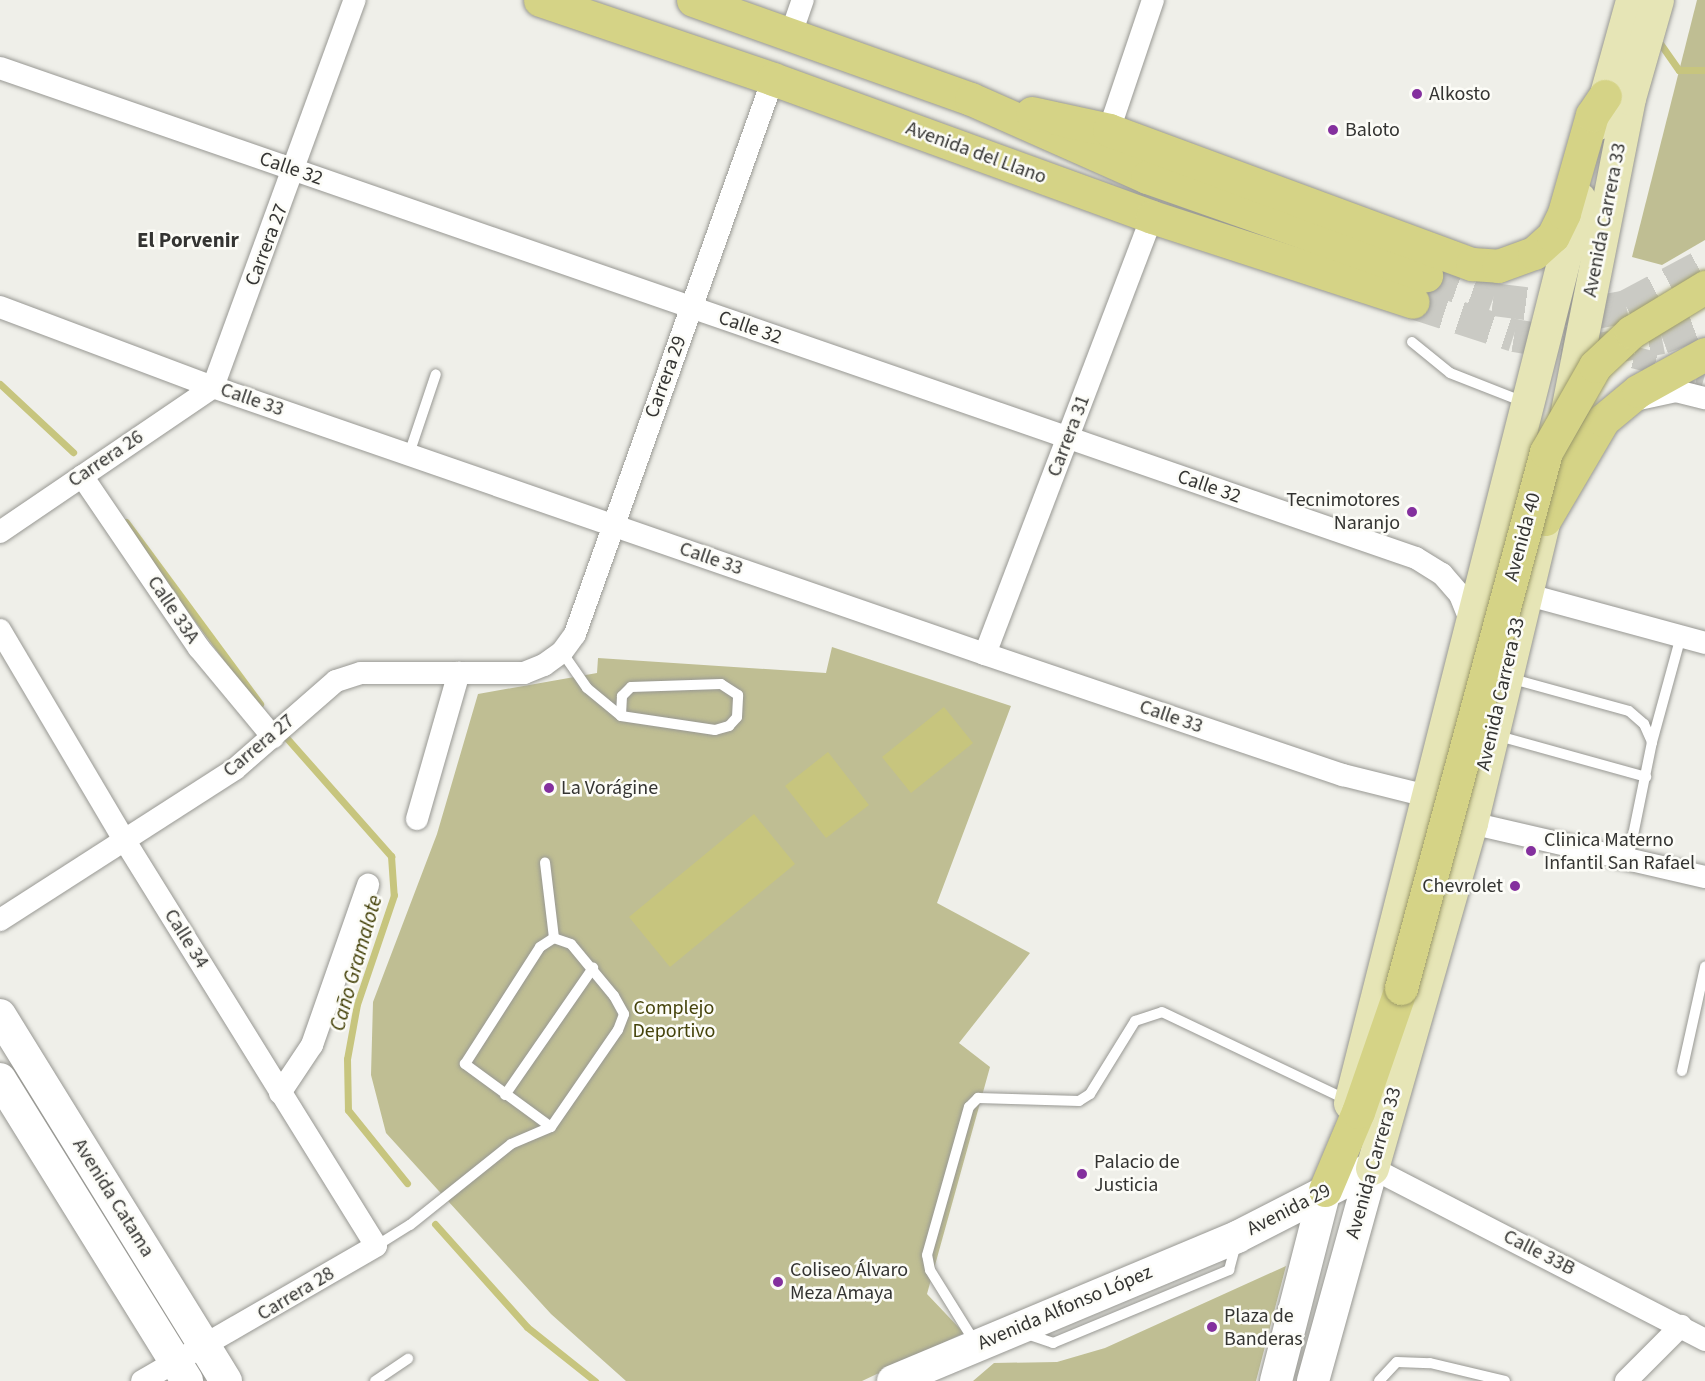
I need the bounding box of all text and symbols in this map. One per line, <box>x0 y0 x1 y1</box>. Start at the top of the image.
place label: Alkosto <box>1429 82 1491 106</box>
marker: Alkosto <box>1410 87 1424 101</box>
street label: Avenida del Llano <box>902 116 1050 190</box>
place label: Baloto <box>1345 118 1400 142</box>
marker: Baloto <box>1326 123 1340 137</box>
street label: Avenida Carrera 33 <box>1578 141 1632 299</box>
street label: Calle 32 <box>256 147 326 191</box>
street label: Carrera 27 <box>240 201 294 289</box>
district label: El Porvenir <box>137 227 239 253</box>
street label: Calle 32 <box>715 306 785 350</box>
street label: Carrera 29 <box>640 333 692 421</box>
street label: Calle 33 <box>217 378 287 422</box>
street label: Carrera 31 <box>1042 392 1096 480</box>
street label: Carrera 26 <box>64 425 148 493</box>
street label: Calle 32 <box>1174 465 1244 509</box>
place label: Tecnimotores Naranjo <box>1286 488 1400 535</box>
street label: Avenida 40 <box>1500 490 1546 584</box>
marker: Tecnimotores Naranjo <box>1405 505 1419 519</box>
street label: Calle 33 <box>676 537 746 581</box>
street label: Calle 33A <box>142 572 204 648</box>
street label: Avenida Carrera 33 <box>1472 615 1530 773</box>
street label: Calle 33 <box>1136 695 1206 739</box>
street label: Carrera 27 <box>219 709 299 783</box>
place label: La Vorágine <box>561 776 658 800</box>
marker: La Vorágine <box>542 781 556 795</box>
place label: Clinica Materno Infantil San Rafael <box>1544 828 1695 875</box>
marker: Clinica Materno Infantil San Rafael <box>1522 842 1540 860</box>
place label: Chevrolet <box>1422 874 1503 898</box>
marker: Chevrolet <box>1508 879 1522 893</box>
water label: Caño Gramalote <box>325 892 387 1034</box>
street label: Calle 34 <box>158 905 214 973</box>
park label: Complejo Deportivo <box>633 996 715 1043</box>
street label: Avenida Carrera 33 <box>1341 1084 1407 1242</box>
street label: Avenida Catama <box>67 1134 159 1262</box>
place label: Palacio de Justicia <box>1094 1150 1180 1197</box>
marker: Palacio de Justicia <box>1075 1167 1089 1181</box>
street label: Avenida 29 <box>1243 1179 1335 1241</box>
street label: Calle 33B <box>1499 1225 1579 1281</box>
place label: Coliseo Álvaro Meza Amaya <box>790 1258 908 1305</box>
street label: Avenida Alfonso López <box>974 1260 1156 1356</box>
street label: Carrera 28 <box>253 1262 339 1326</box>
marker: Coliseo Álvaro Meza Amaya <box>771 1275 785 1289</box>
place label: Plaza de Banderas <box>1224 1304 1303 1351</box>
marker: Plaza de Banderas <box>1205 1320 1219 1334</box>

